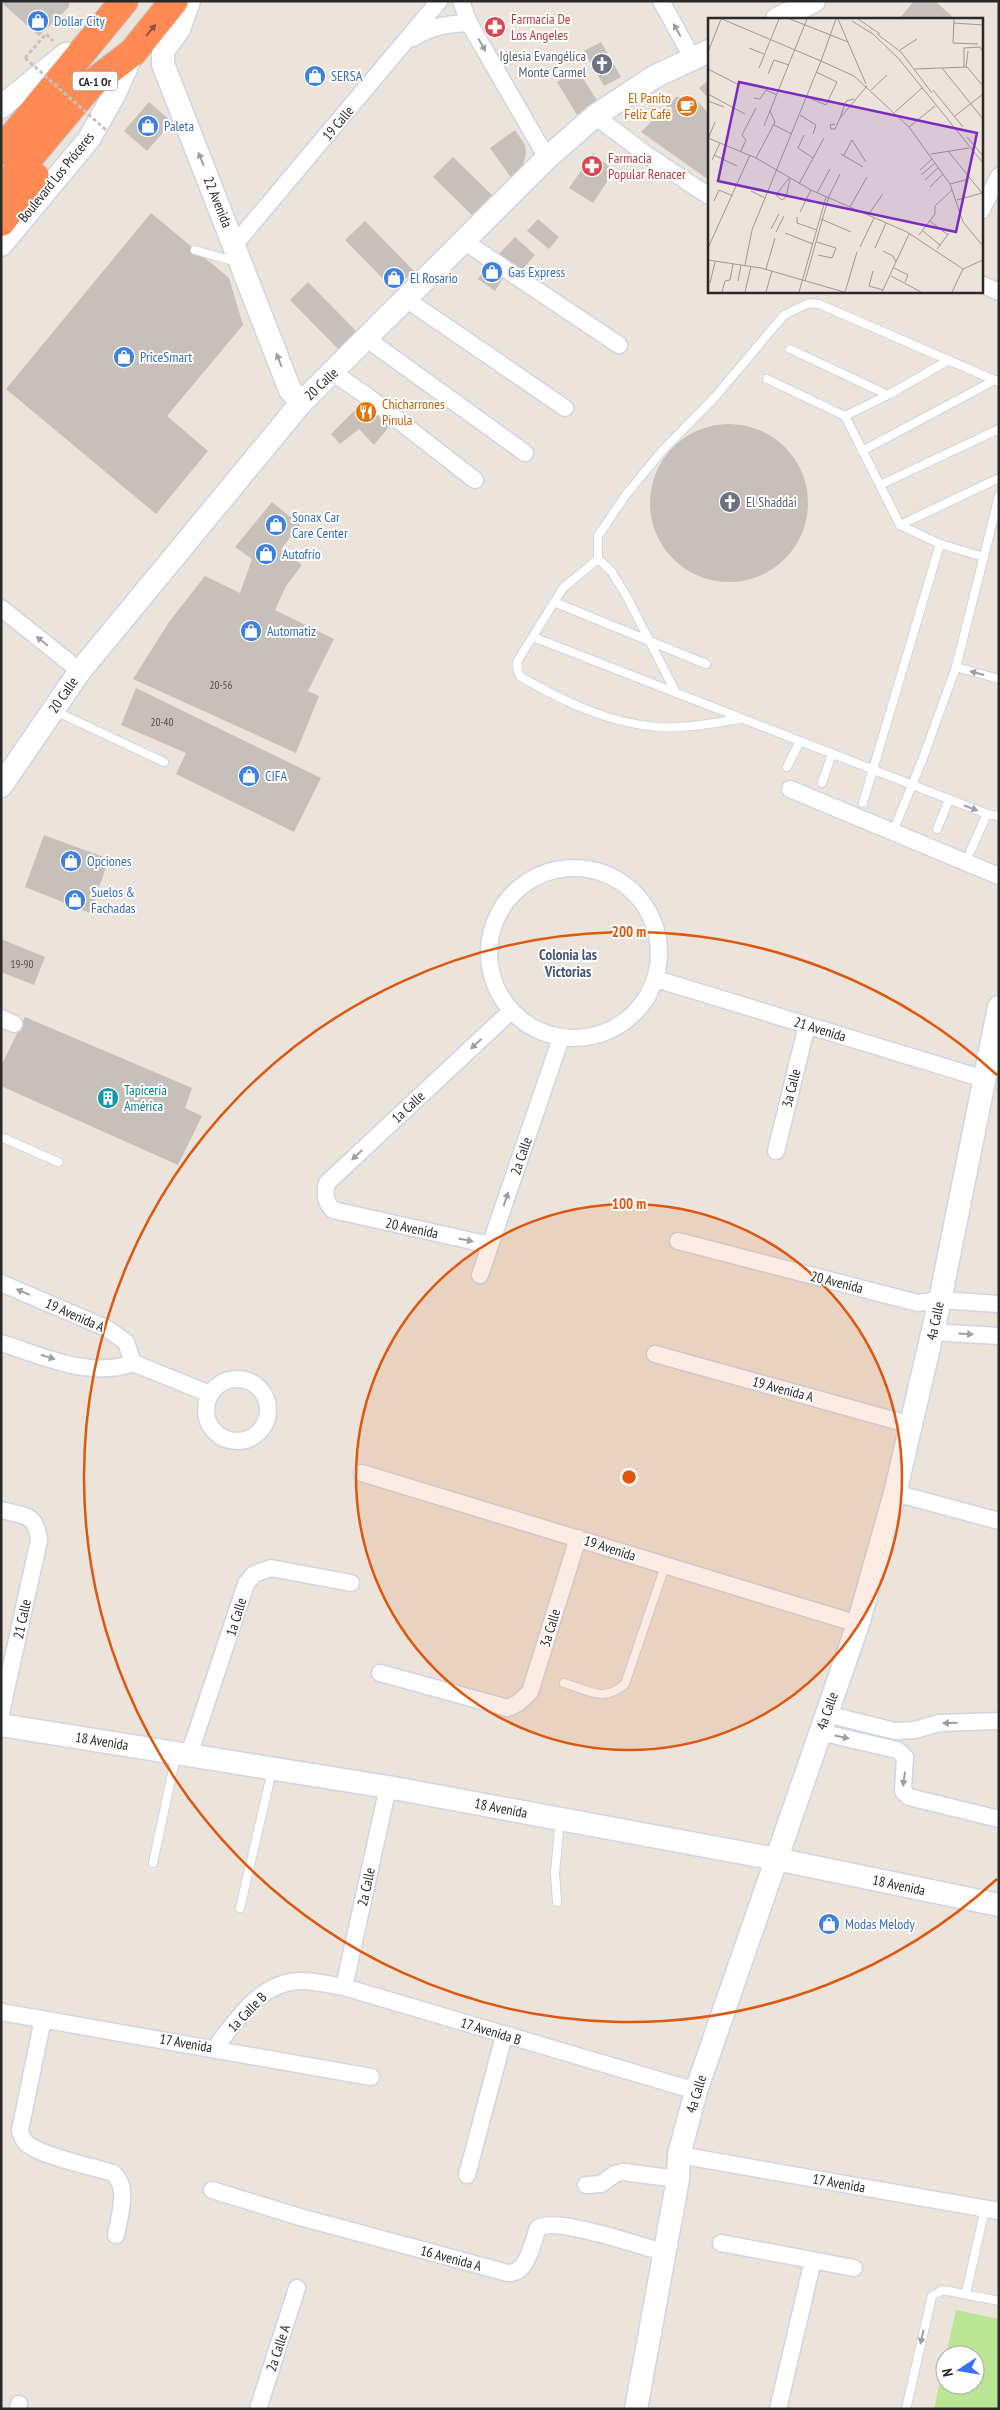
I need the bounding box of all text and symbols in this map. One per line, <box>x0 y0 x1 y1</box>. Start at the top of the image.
shop icon: Dollar City <box>26 9 50 33</box>
place label: Farmacia De Los Angeles <box>511 10 571 44</box>
place label: Dollar City <box>54 12 106 30</box>
pharmacy icon: Farmacia De Los Angeles <box>483 15 507 39</box>
inset map <box>708 18 982 292</box>
one-way arrow <box>145 23 156 36</box>
one-way arrow <box>673 23 681 37</box>
one-way arrow <box>477 39 486 52</box>
place label: Iglesia Evangélica Monte Carmel <box>499 47 587 81</box>
church icon: Iglesia Evangélica Monte Carmel <box>590 52 614 76</box>
shop icon: SERSA <box>303 64 327 88</box>
place label: SERSA <box>331 67 363 85</box>
road number: CA-1 Or <box>72 72 118 90</box>
place label: El Panito Feliz Café <box>624 89 671 123</box>
cafe icon: El Panito Feliz Café <box>675 94 699 118</box>
street label: 19 Calle <box>318 102 358 144</box>
shop icon: Paleta <box>136 114 160 138</box>
place label: Paleta <box>164 117 194 135</box>
street label: Boulevard Los Próceres <box>14 128 98 226</box>
place label: Farmacia Popular Renacer <box>608 149 686 183</box>
one-way arrow <box>197 151 205 166</box>
pharmacy icon: Farmacia Popular Renacer <box>580 154 604 178</box>
street label: 22 Avenida <box>200 174 236 230</box>
shop icon: Gas Express <box>480 260 504 284</box>
place label: Gas Express <box>508 263 565 281</box>
shop icon: El Rosario <box>382 266 406 290</box>
place label: El Rosario <box>410 269 458 287</box>
shop icon: PriceSmart <box>112 345 136 369</box>
place label: PriceSmart <box>140 348 192 366</box>
one-way arrow <box>275 352 283 367</box>
street label: 20 Calle <box>300 364 342 404</box>
place label: Chicharrones Pinula <box>382 395 445 429</box>
restaurant icon: Chicharrones Pinula <box>354 400 378 424</box>
church icon: El Shaddai <box>718 490 742 514</box>
place label: El Shaddai <box>746 493 797 511</box>
place label: Sonax Car Care Center <box>292 508 348 542</box>
shop icon: Sonax Car Care Center <box>264 513 288 537</box>
shop icon: Autofrío <box>254 542 278 566</box>
place label: Autofrío <box>282 545 321 563</box>
shop icon: Automatiz <box>239 619 263 643</box>
place label: Automatiz <box>267 622 316 640</box>
one-way arrow <box>36 635 49 646</box>
one-way arrow <box>970 669 985 677</box>
street label: 20 Calle <box>44 673 82 716</box>
house number: 20-56 <box>209 678 233 692</box>
house number: 20-40 <box>150 715 174 729</box>
shop icon: CIFA <box>237 764 261 788</box>
place label: CIFA <box>265 767 287 785</box>
one-way arrow <box>964 805 979 812</box>
shop icon: Opciones <box>59 849 83 873</box>
place label: Opciones <box>87 852 132 870</box>
place label: Suelos & Fachadas <box>91 883 136 917</box>
shop icon: Suelos & Fachadas <box>63 888 87 912</box>
text: 200 m <box>612 922 646 941</box>
district label: Colonia las Victorias <box>539 945 597 981</box>
house number: 19-90 <box>10 957 34 971</box>
street label: 21 Avenida <box>792 1013 848 1045</box>
one-way arrow <box>470 1038 482 1050</box>
street label: 3a Calle <box>778 1067 805 1109</box>
place label: Tapicería América <box>124 1081 167 1115</box>
building icon: Tapicería América <box>96 1086 120 1110</box>
street label: 1a Calle <box>388 1087 429 1127</box>
street label: 2a Calle <box>506 1134 536 1177</box>
one-way arrow <box>352 1149 364 1161</box>
one-way arrow <box>502 1191 510 1206</box>
text: 100 m <box>612 1194 646 1213</box>
street label: 20 Avenida <box>384 1214 440 1242</box>
one-way arrow <box>458 1236 474 1244</box>
street label: 20 Avenida <box>809 1267 865 1297</box>
one-way arrow <box>16 1288 30 1296</box>
street label: 19 Avenida A <box>43 1294 108 1336</box>
street label: 4a Calle <box>922 1300 948 1342</box>
one-way arrow <box>958 1331 974 1339</box>
one-way arrow <box>41 1354 56 1362</box>
street label: 19 Avenida A <box>750 1372 816 1406</box>
centre of rings <box>620 1468 638 1486</box>
street label: 19 Avenida <box>582 1531 638 1565</box>
street label: 1a Calle <box>222 1596 250 1638</box>
street label: 21 Calle <box>9 1598 35 1640</box>
street label: 3a Calle <box>536 1607 564 1649</box>
street label: 4a Calle <box>812 1689 842 1732</box>
one-way arrow <box>942 1719 958 1727</box>
street label: 18 Avenida <box>74 1728 130 1754</box>
one-way arrow <box>834 1733 850 1741</box>
one-way arrow <box>900 1771 908 1787</box>
street label: 18 Avenida <box>473 1794 529 1822</box>
street label: 2a Calle <box>353 1866 379 1908</box>
street label: 18 Avenida <box>871 1871 927 1899</box>
shop icon: Modas Melody <box>817 1912 841 1936</box>
place label: Modas Melody <box>845 1915 915 1933</box>
street label: 1a Calle B <box>224 1988 270 2036</box>
street label: 17 Avenida B <box>459 2013 523 2049</box>
street label: 17 Avenida <box>158 2030 214 2056</box>
street label: 4a Calle <box>682 2073 710 2115</box>
street label: 17 Avenida <box>811 2170 867 2196</box>
street label: 16 Avenida A <box>418 2241 484 2275</box>
street label: 2a Calle A <box>262 2322 294 2374</box>
one-way arrow <box>918 2329 926 2344</box>
north arrow <box>935 2345 985 2395</box>
text: N <box>938 2367 957 2378</box>

